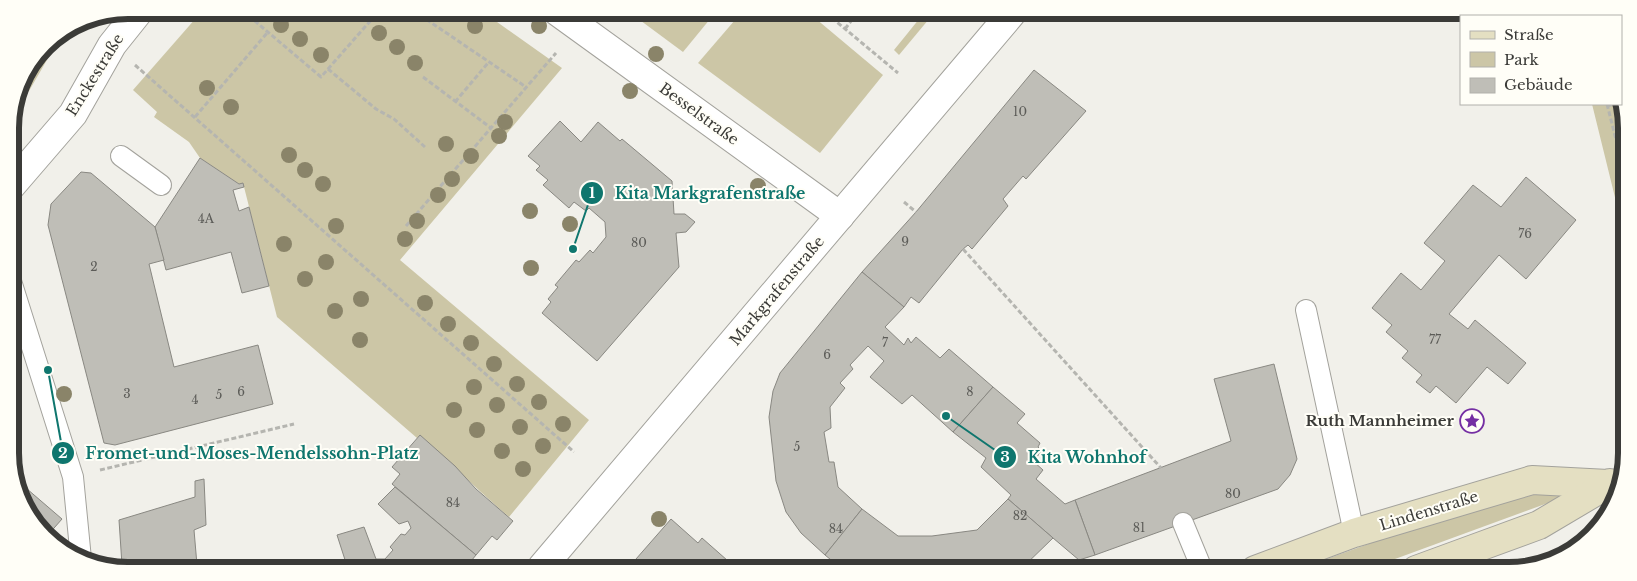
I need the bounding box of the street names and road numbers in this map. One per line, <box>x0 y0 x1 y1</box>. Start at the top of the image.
street label: Enckestraße <box>62 30 127 119</box>
street label: Besselstraße <box>656 78 743 149</box>
street label: Markgrafenstraße <box>725 232 828 349</box>
street label: Lindenstraße <box>1377 486 1481 535</box>

